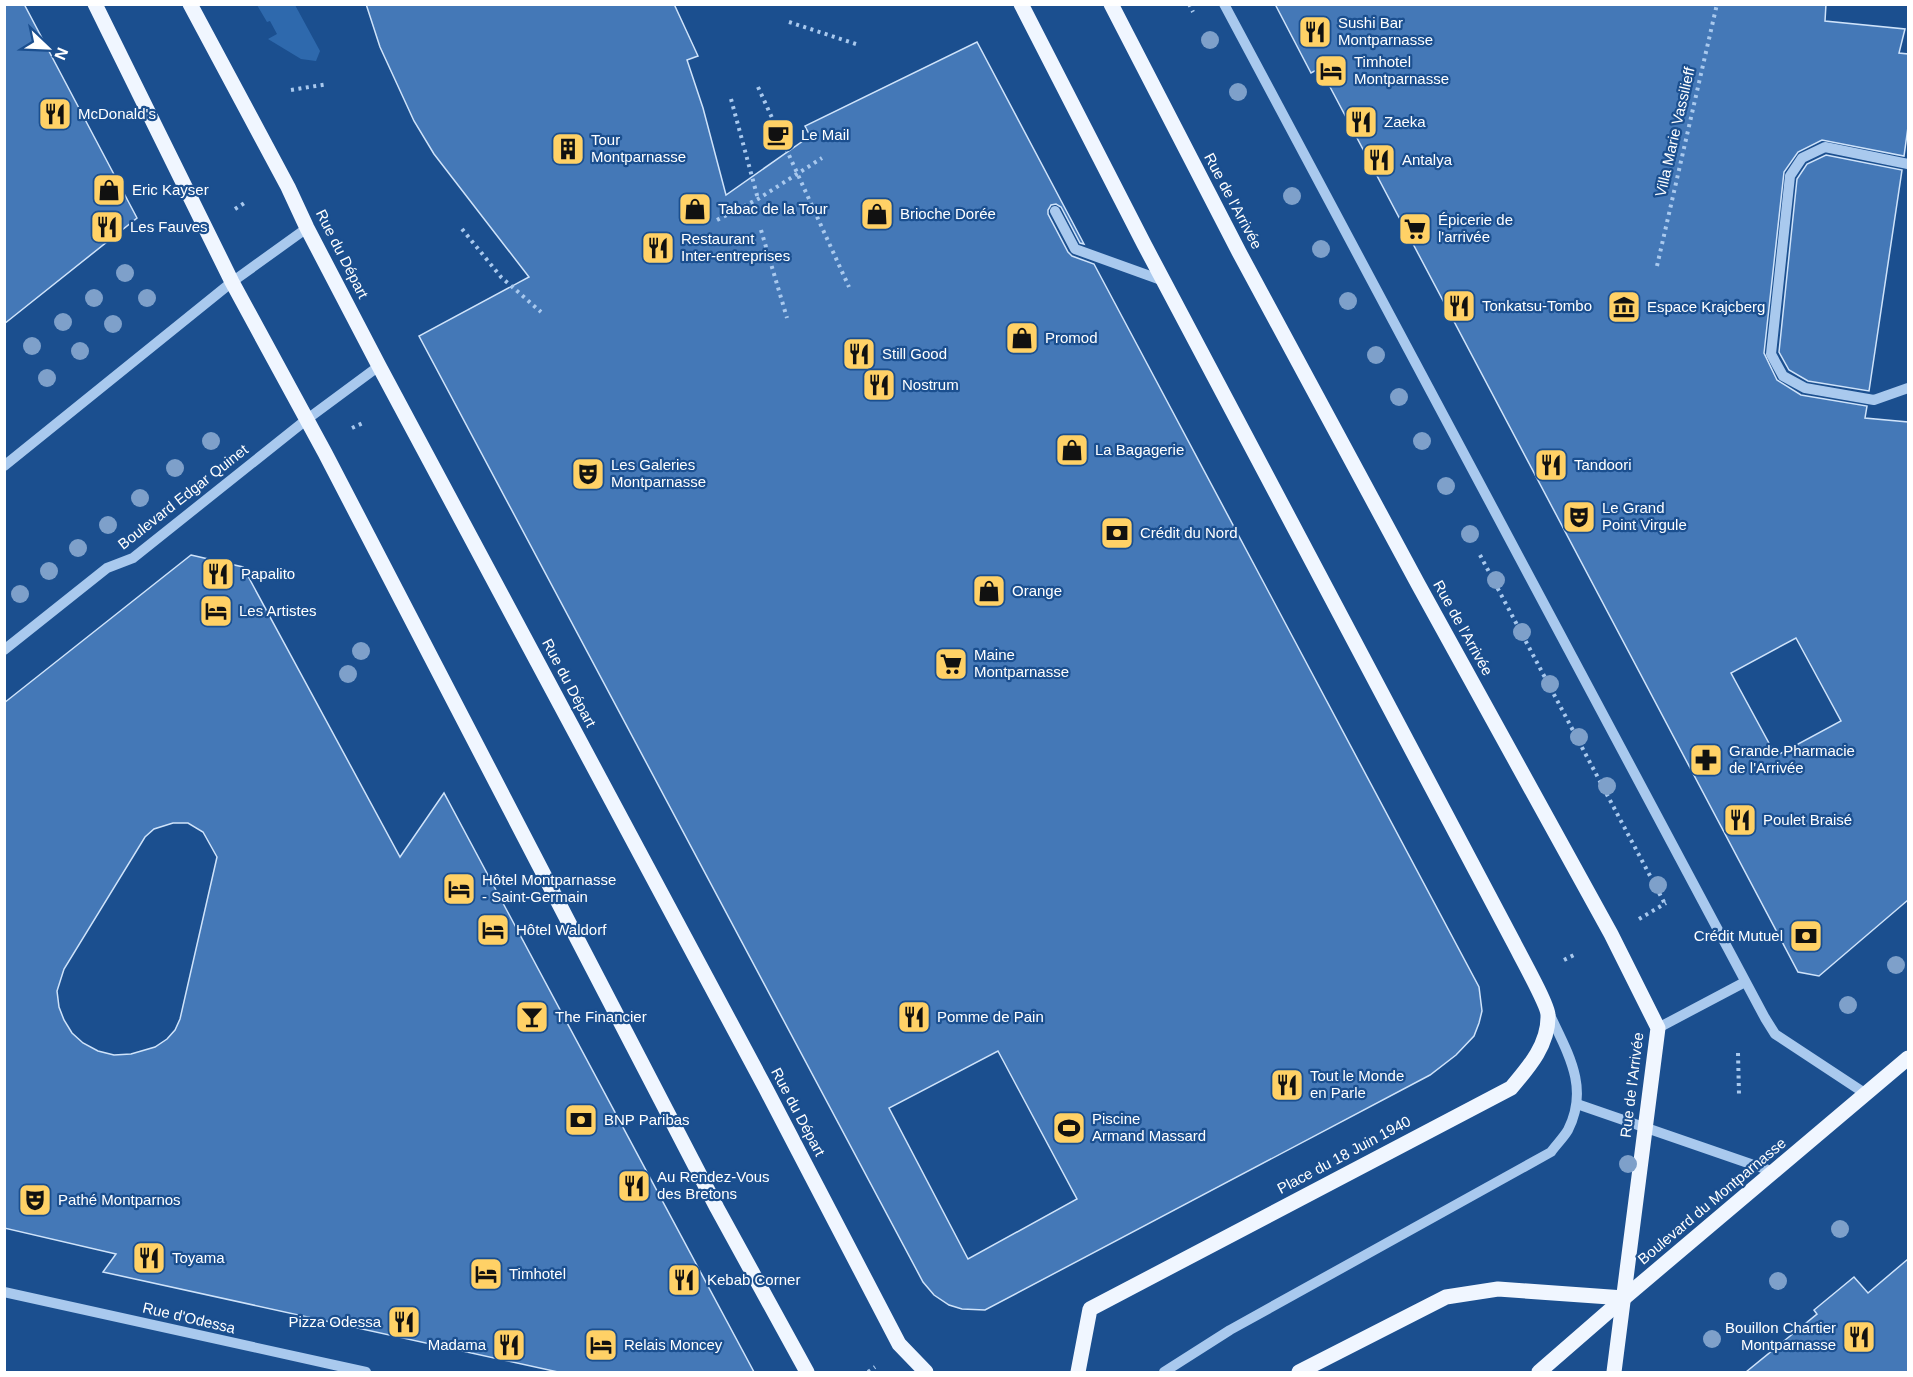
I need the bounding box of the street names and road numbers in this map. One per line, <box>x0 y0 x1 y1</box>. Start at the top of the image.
street label: Villa Marie Vassilieff <box>1651 65 1698 198</box>
street label: Rue de l'Arrivée <box>1201 150 1266 252</box>
street label: Rue du Départ <box>313 206 373 302</box>
street label: Boulevard Edgar Quinet <box>114 440 252 553</box>
street label: Rue de l'Arrivée <box>1430 577 1497 678</box>
street label: Rue du Départ <box>539 636 600 731</box>
street label: Rue de l'Arrivée <box>1617 1031 1646 1139</box>
street label: Rue du Départ <box>768 1065 829 1160</box>
street label: Place du 18 Juin 1940 <box>1274 1112 1413 1197</box>
street label: Boulevard du Montparnasse <box>1634 1134 1789 1267</box>
street label: Rue d'Odessa <box>141 1299 238 1337</box>

